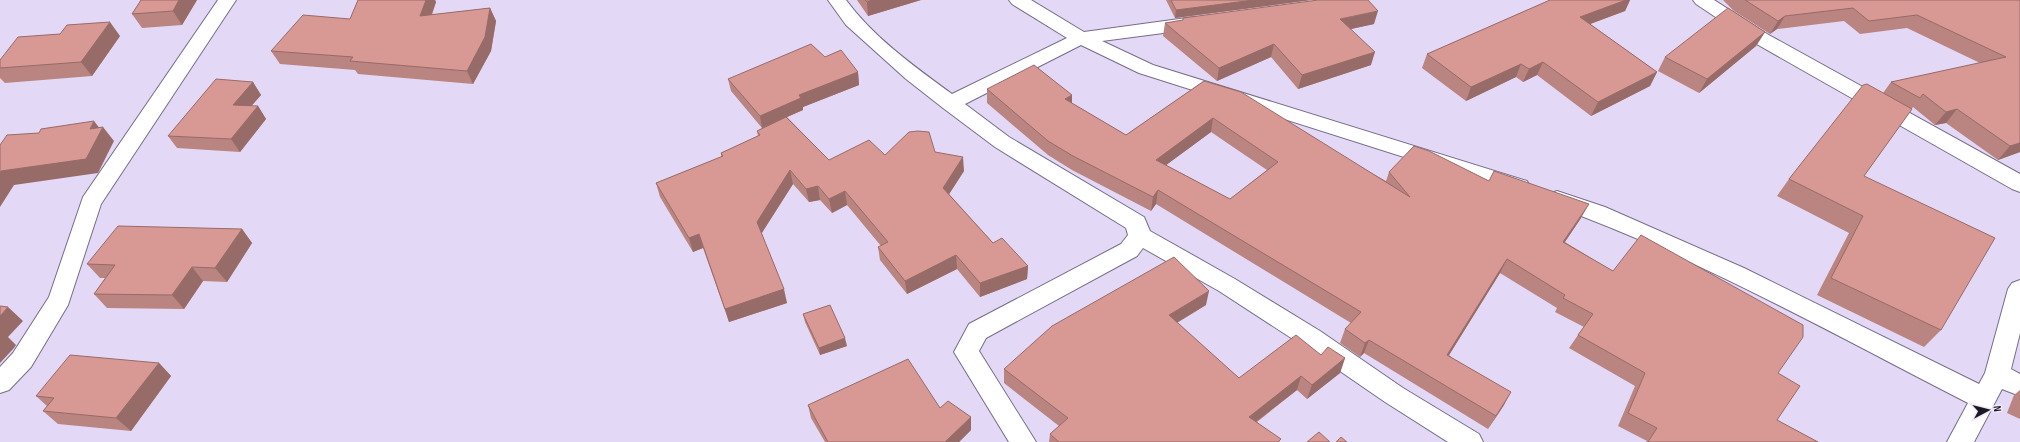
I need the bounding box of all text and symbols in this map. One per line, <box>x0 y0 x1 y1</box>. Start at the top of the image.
north arrow <box>1968 390 2008 430</box>
text: N <box>1991 405 2004 413</box>

